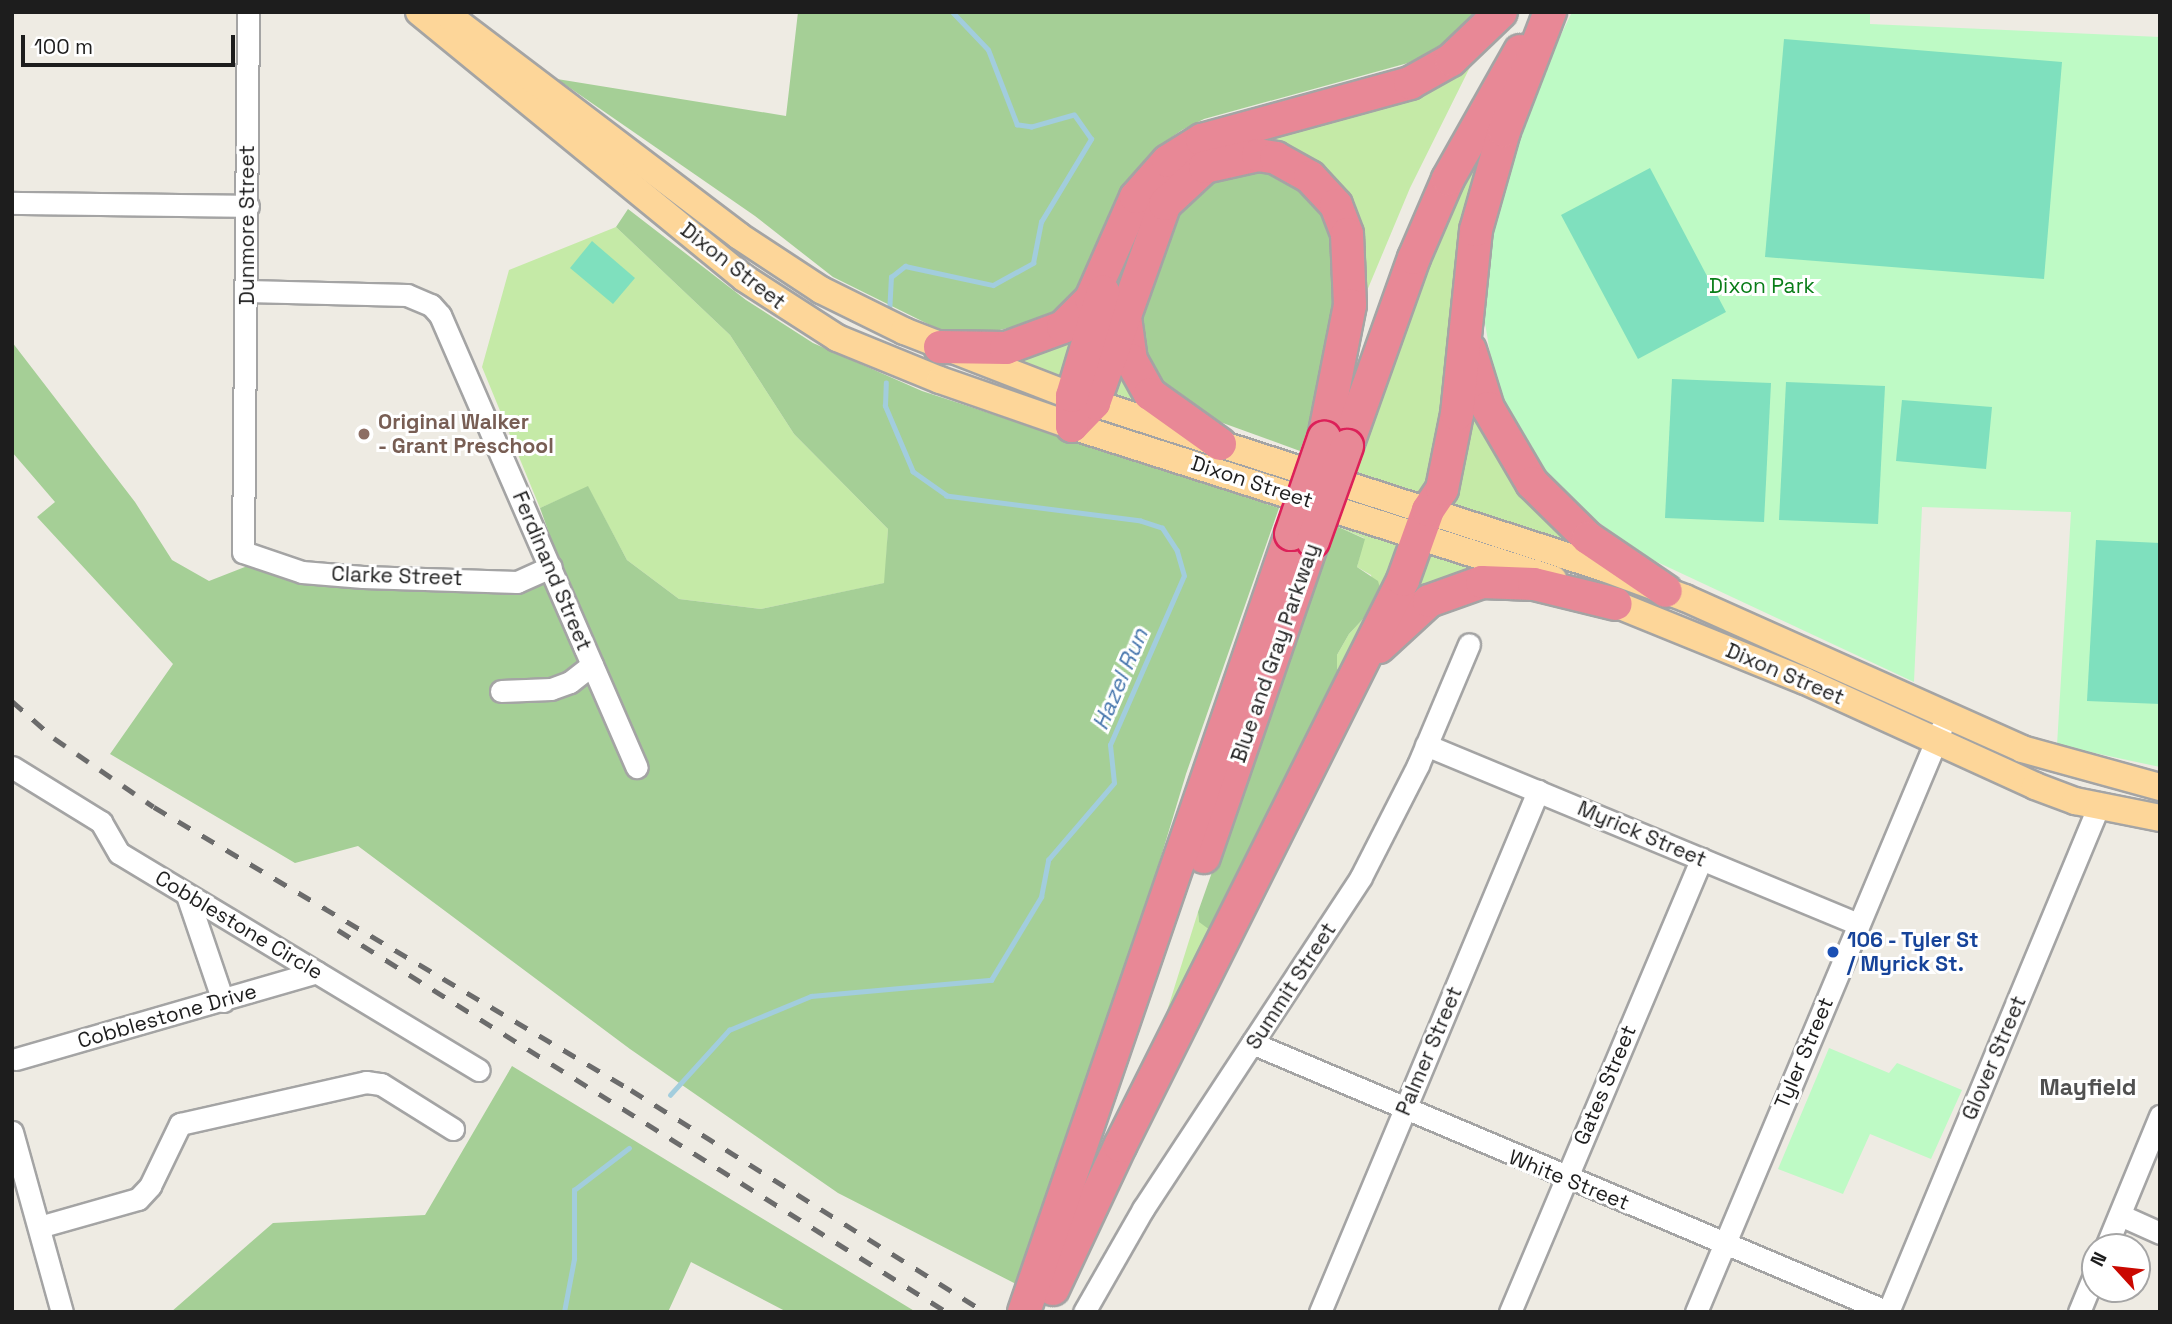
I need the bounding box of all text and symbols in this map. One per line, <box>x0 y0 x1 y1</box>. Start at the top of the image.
scale bar <box>24 21 238 65</box>
text: 100 m <box>34 33 93 60</box>
street label: Dunmore Street <box>234 145 260 305</box>
street label: Dixon Street <box>675 217 791 315</box>
park label: Dixon Park <box>1709 273 1815 299</box>
place label: Original Walker - Grant Preschool <box>378 409 554 459</box>
marker: Original Walker - Grant Preschool <box>356 426 372 442</box>
street label: Dixon Street <box>1188 451 1316 513</box>
street label: Ferdinand Street <box>507 487 597 655</box>
street label: Blue and Gray Parkway <box>1226 540 1324 766</box>
street label: Clarke Street <box>331 561 463 591</box>
water label: Hazel Run <box>1086 624 1154 734</box>
street label: Dixon Street <box>1722 638 1848 710</box>
street label: Myrick Street <box>1574 796 1710 872</box>
street label: Cobblestone Circle <box>151 865 327 985</box>
street label: Summit Street <box>1241 918 1341 1054</box>
place label: 106 - Tyler St / Myrick St. <box>1847 927 1980 977</box>
marker: 106 - Tyler St / Myrick St. <box>1825 944 1841 960</box>
street label: Cobblestone Drive <box>75 978 259 1054</box>
street label: Palmer Street <box>1391 983 1467 1119</box>
street label: Glover Street <box>1957 992 2031 1124</box>
street label: Tyler Street <box>1769 993 1839 1113</box>
street label: Gates Street <box>1568 1021 1642 1149</box>
district label: Mayfield <box>2040 1073 2136 1101</box>
street label: White Street <box>1505 1144 1633 1216</box>
north arrow <box>2081 1233 2151 1303</box>
text: N <box>2085 1248 2113 1271</box>

